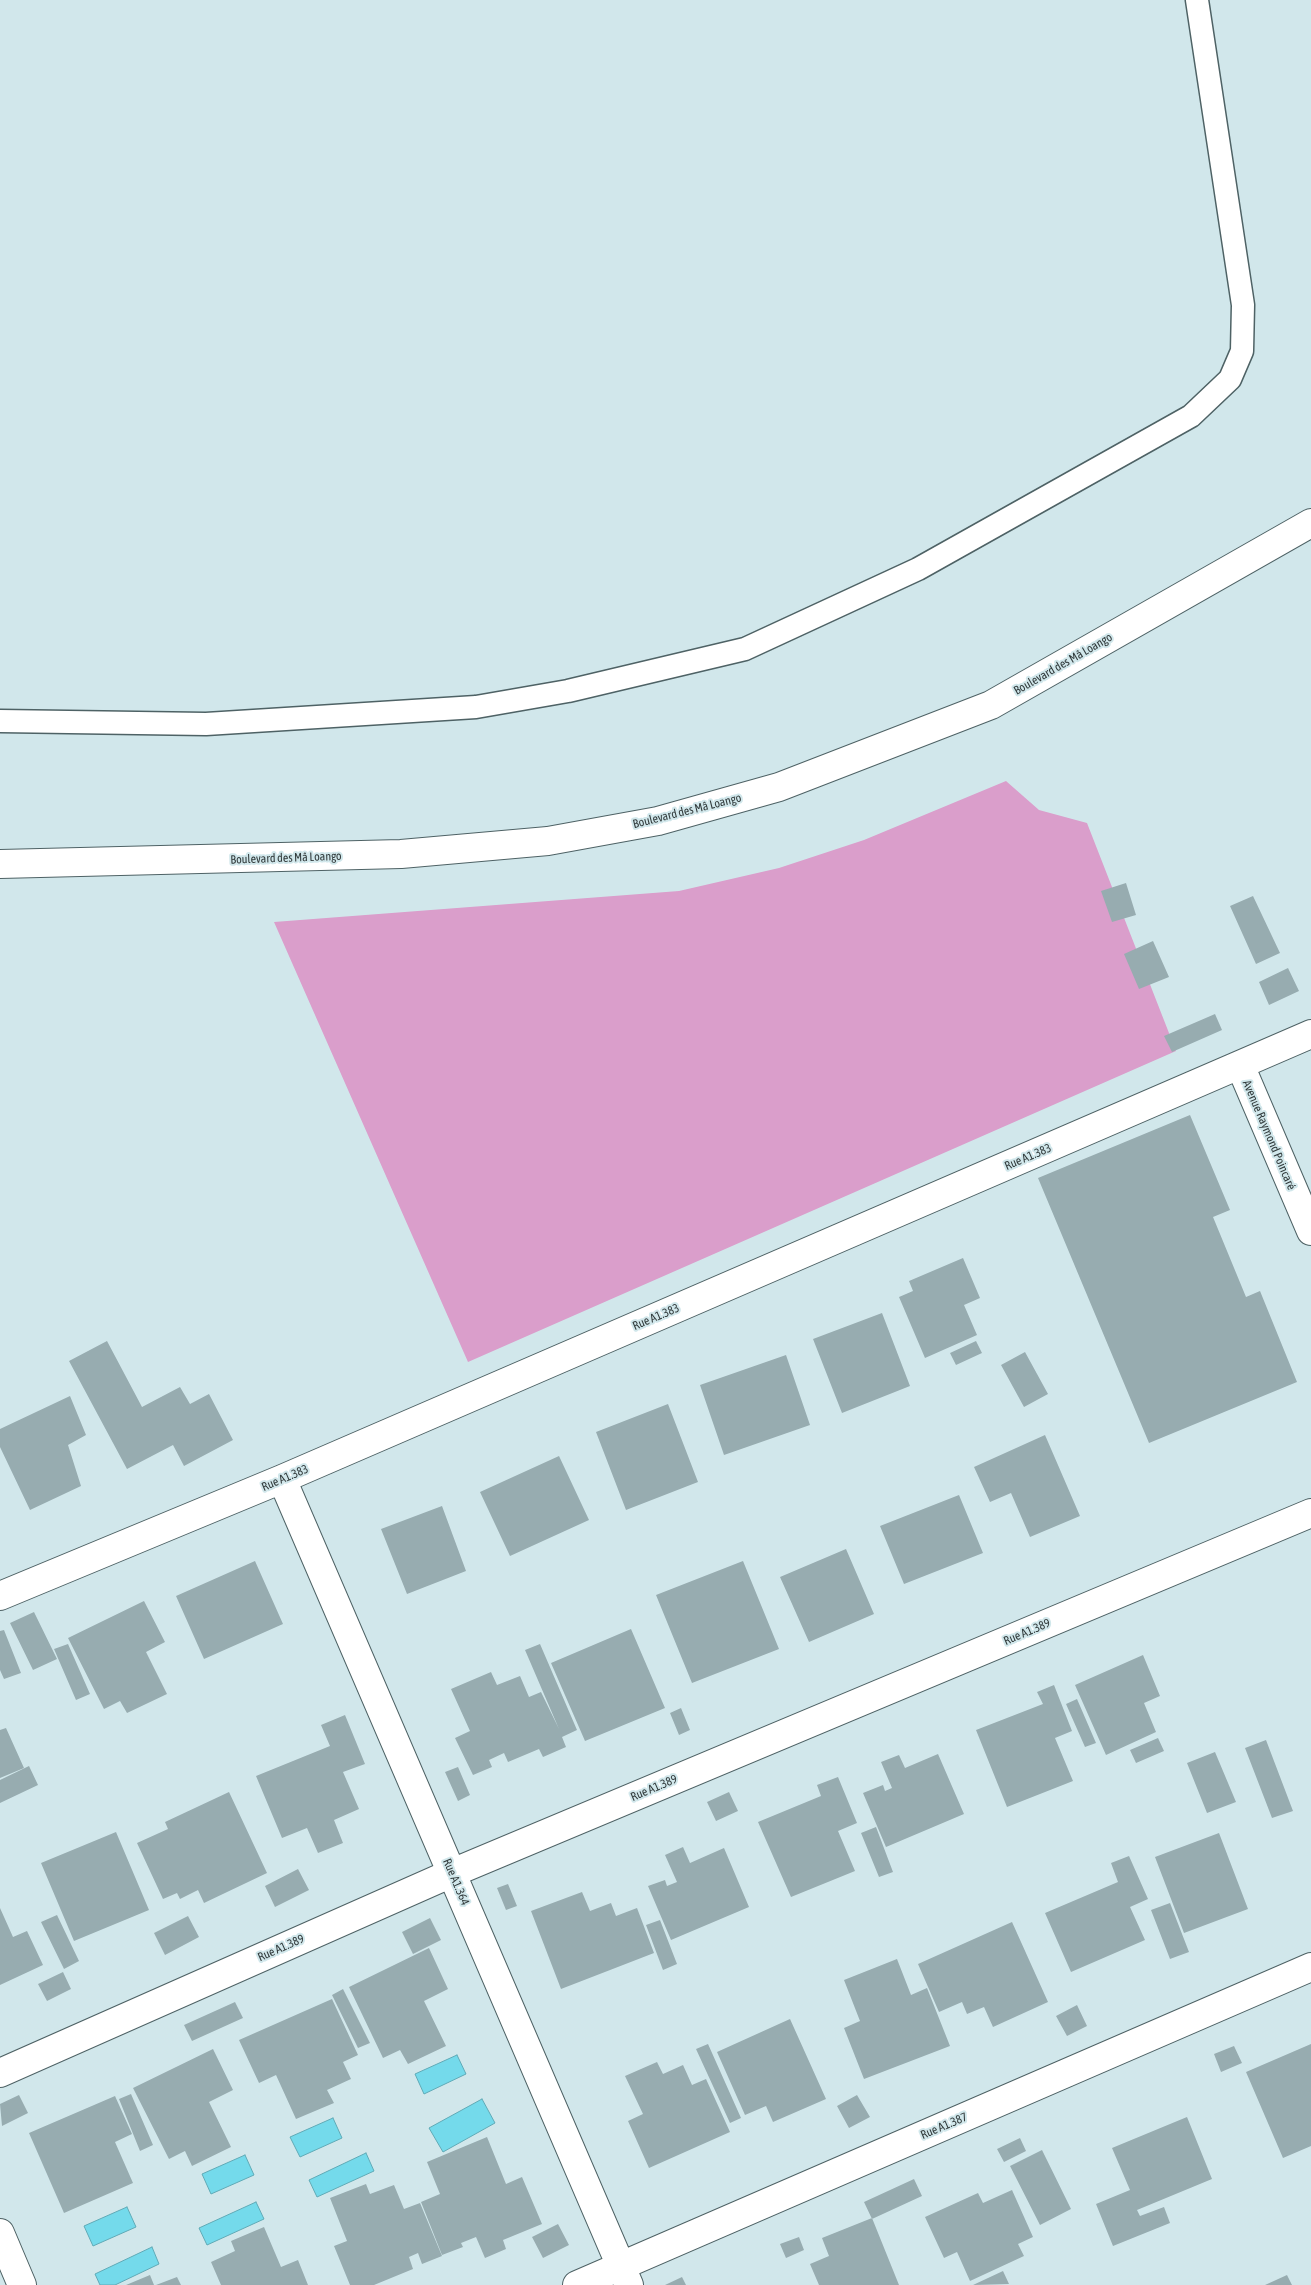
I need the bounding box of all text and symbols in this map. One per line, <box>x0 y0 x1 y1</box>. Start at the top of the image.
street label: Boulevard des Mâ Loango <box>1011 630 1115 698</box>
street label: Boulevard des Mâ Loango <box>631 791 743 831</box>
street label: Boulevard des Mâ Loango <box>230 849 342 867</box>
street label: Avenue Raymond Poincaré <box>1239 1078 1299 1192</box>
street label: Rue A1.383 <box>1002 1141 1054 1173</box>
street label: Rue A1.383 <box>630 1301 682 1333</box>
street label: Rue A1.383 <box>259 1462 311 1494</box>
street label: Rue A1.389 <box>1001 1616 1053 1648</box>
street label: Rue A1.389 <box>628 1772 680 1804</box>
street label: Rue A1.364 <box>440 1856 472 1908</box>
street label: Rue A1.389 <box>255 1931 307 1965</box>
street label: Rue A1.387 <box>918 2110 970 2142</box>

